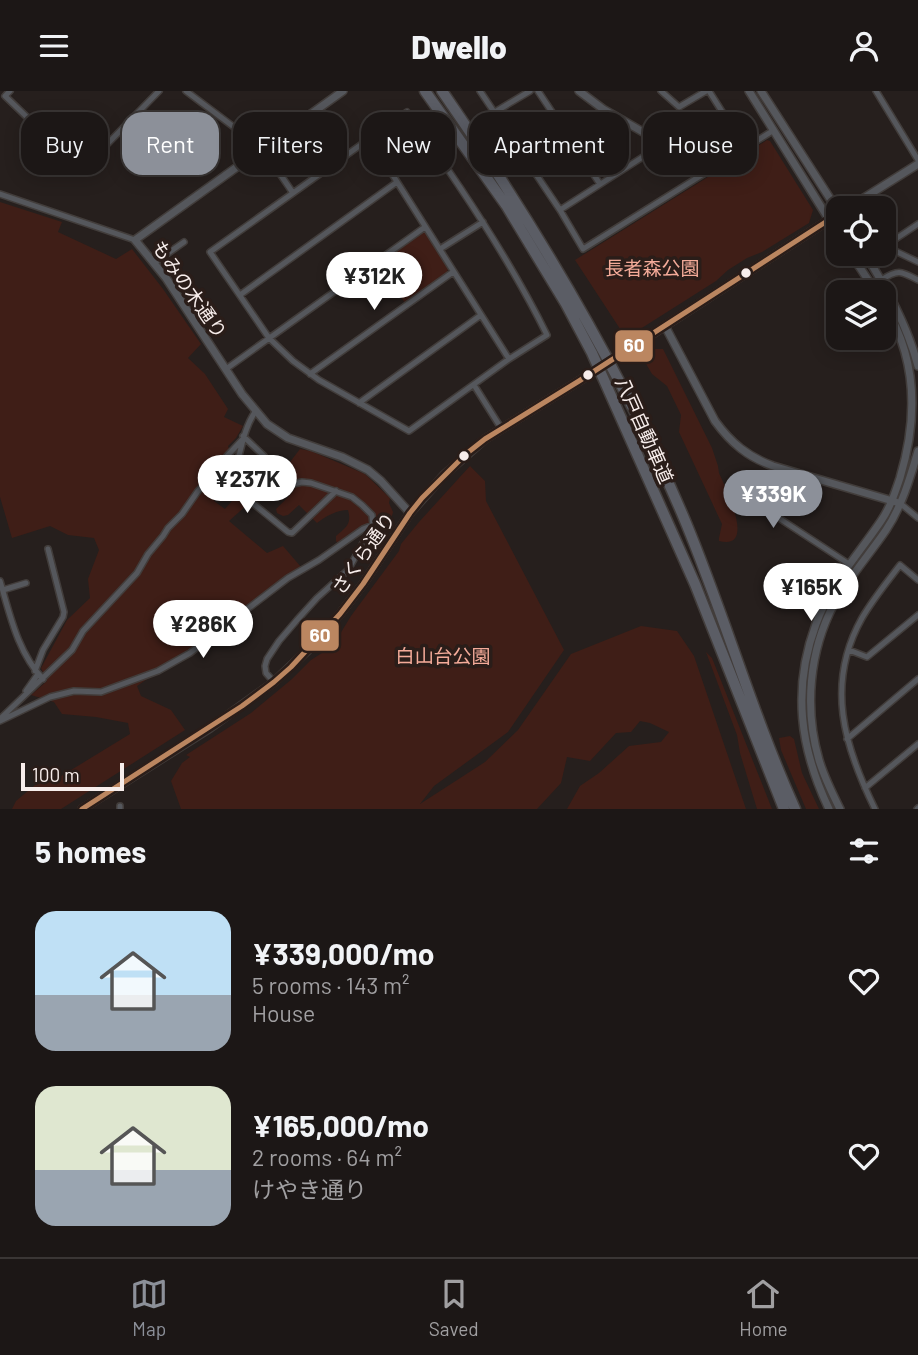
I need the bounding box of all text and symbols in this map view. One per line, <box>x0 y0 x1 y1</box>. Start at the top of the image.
icon: menu <box>35 27 73 65</box>
text: Dwello <box>411 27 507 65</box>
icon: person <box>845 27 883 65</box>
chip: Buy <box>21 112 108 175</box>
chip: Rent <box>122 112 219 175</box>
chip: Filters <box>233 112 347 175</box>
chip: New <box>361 112 455 175</box>
chip: Apartment <box>469 112 629 175</box>
chip: House <box>643 112 757 175</box>
map controls <box>826 196 896 350</box>
button: locate <box>826 196 896 266</box>
street label: もみの木通り <box>148 236 232 342</box>
pin: ¥312K <box>325 253 423 312</box>
park label: 長者森公園 <box>604 256 700 279</box>
text: ¥312K <box>342 261 406 289</box>
unlabelled marker <box>739 266 753 280</box>
button: layers <box>826 280 896 350</box>
line badge: 60 <box>614 329 654 363</box>
text: 60 <box>623 333 645 356</box>
unlabelled marker <box>581 368 595 382</box>
street label: 八戸自動車道 <box>611 373 679 487</box>
unlabelled marker <box>457 449 471 463</box>
pin: ¥237K <box>198 455 296 515</box>
text: ¥237K <box>214 464 280 492</box>
pin: ¥339K <box>724 471 822 530</box>
text: ¥339K <box>739 479 807 507</box>
street label: さくら通り <box>326 507 400 599</box>
pin: ¥165K <box>762 563 860 623</box>
text: ¥165K <box>779 572 843 600</box>
pin: ¥286K <box>154 601 252 660</box>
text: ¥286K <box>169 609 237 637</box>
line badge: 60 <box>300 619 340 652</box>
text: 60 <box>309 623 331 646</box>
park label: 白山台公園 <box>395 644 491 667</box>
scale bar <box>21 760 124 792</box>
text: 100 m <box>32 763 80 786</box>
icon: filters <box>845 832 883 870</box>
text: 5 homes <box>35 833 146 869</box>
text: ¥339,000/mo <box>252 935 434 971</box>
icon: home <box>91 939 175 1023</box>
icon: heart <box>845 962 883 1000</box>
text: 5 rooms · 143 m² <box>252 971 410 999</box>
text: House <box>252 999 315 1027</box>
text: ¥165,000/mo <box>252 1107 429 1143</box>
icon: home <box>91 1114 175 1198</box>
icon: heart <box>845 1137 883 1175</box>
text: 2 rooms · 64 m² <box>252 1143 402 1171</box>
text: けやき通り <box>252 1175 367 1203</box>
tab: Map <box>130 1275 168 1340</box>
tab: Saved <box>429 1275 479 1340</box>
tab: Home <box>739 1275 788 1340</box>

